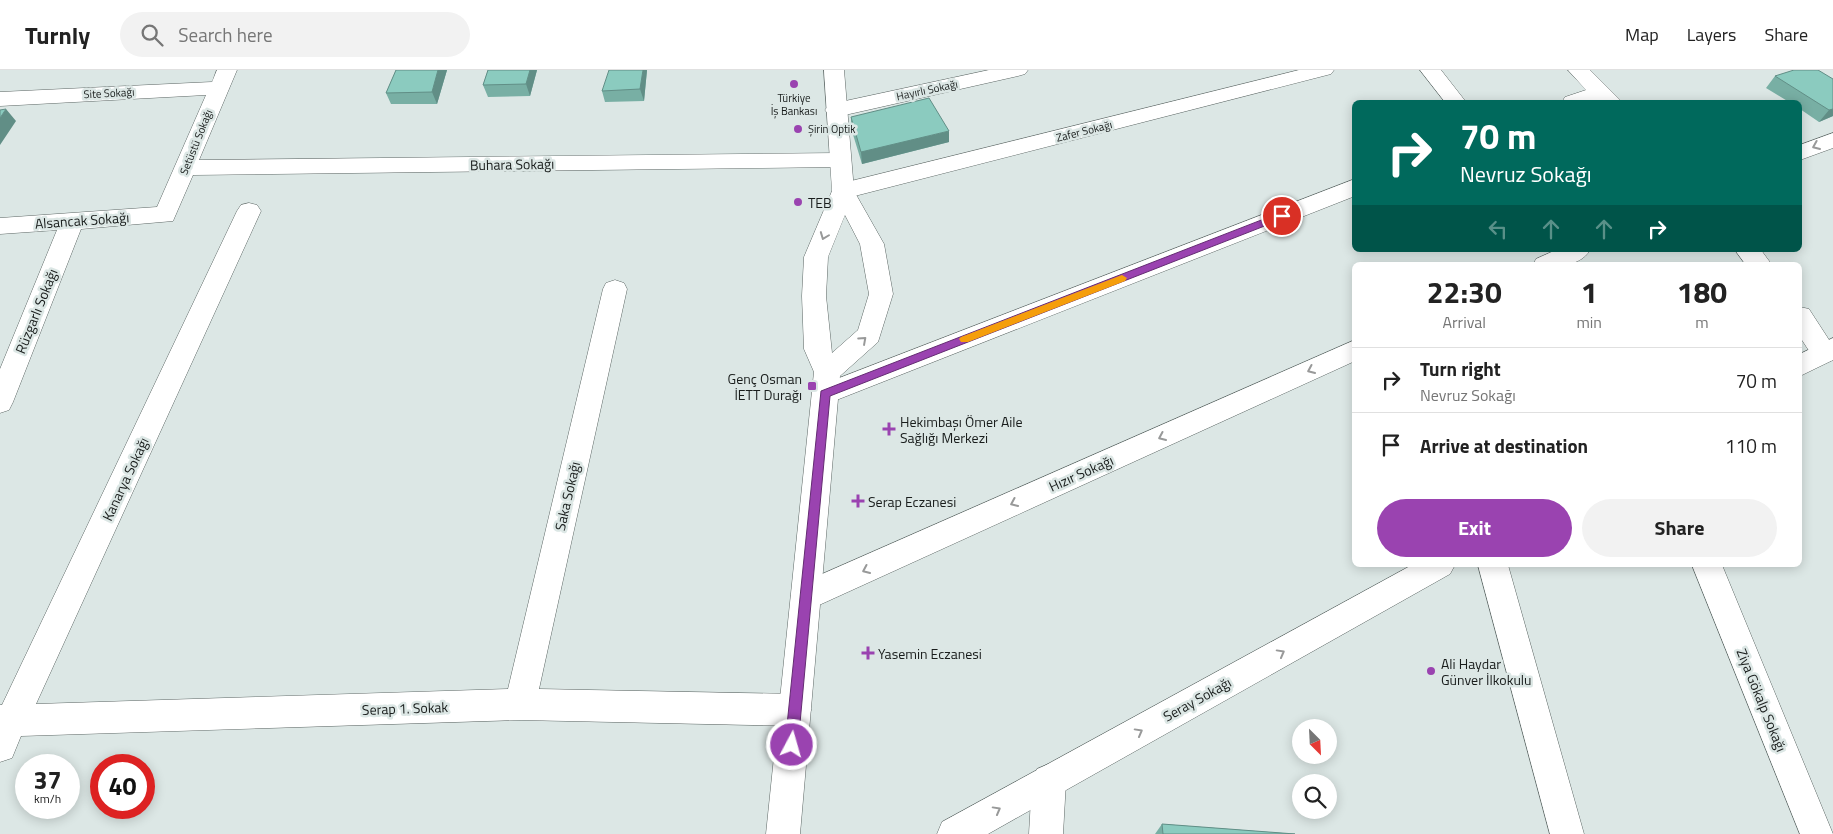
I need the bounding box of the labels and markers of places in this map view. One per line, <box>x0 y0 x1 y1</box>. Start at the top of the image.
marker: Türkiye İş Bankası <box>788 78 800 90</box>
place label: Türkiye İş Bankası <box>771 90 817 119</box>
place label: Şirin Optik <box>808 121 856 137</box>
marker: Şirin Optik <box>792 123 804 135</box>
place label: TEB <box>808 192 832 213</box>
pin <box>1261 195 1303 237</box>
marker: TEB <box>792 196 804 208</box>
place label: Genç Osman İETT Durağı <box>728 368 802 405</box>
marker: Genç Osman İETT Durağı <box>806 380 818 392</box>
place label: Hekimbaşı Ömer Aile Sağlığı Merkezi <box>900 411 1023 448</box>
marker: Hekimbaşı Ömer Aile Sağlığı Merkezi <box>882 422 896 436</box>
place label: Serap Eczanesi <box>868 491 956 512</box>
marker: Serap Eczanesi <box>852 495 864 507</box>
place label: Yasemin Eczanesi <box>878 643 982 664</box>
marker: Yasemin Eczanesi <box>862 647 874 659</box>
place label: Ali Haydar Günver İlkokulu <box>1441 653 1532 690</box>
marker: Ali Haydar Günver İlkokulu <box>1425 665 1437 677</box>

